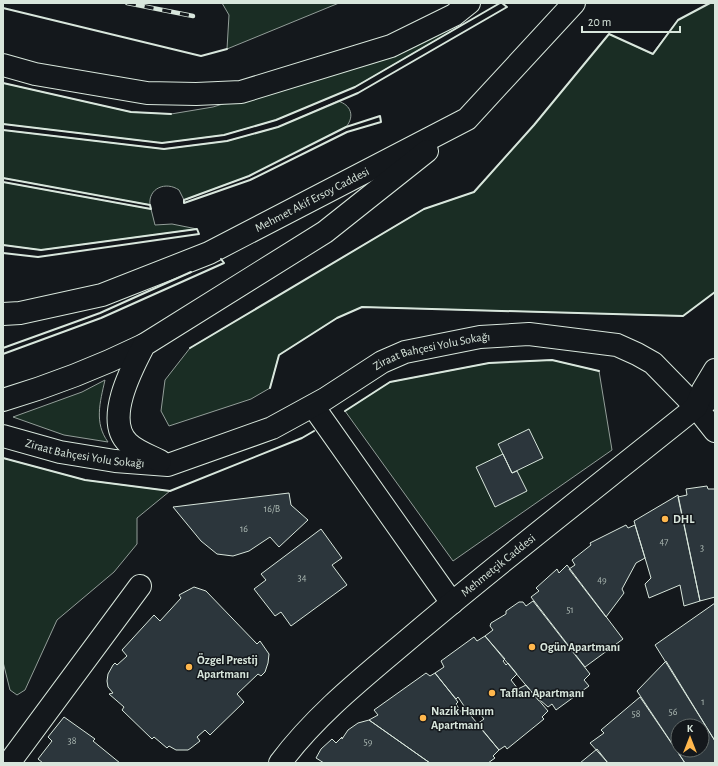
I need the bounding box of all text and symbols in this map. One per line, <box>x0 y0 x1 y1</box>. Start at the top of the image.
scale bar <box>582 8 680 34</box>
text: 20 m <box>588 16 611 28</box>
street label: Mehmet Akif Ersoy Caddesi <box>253 165 371 234</box>
street label: Ziraat Bahçesi Yolu Sokağı <box>371 330 491 372</box>
street label: Ziraat Bahçesi Yolu Sokağı <box>24 437 145 469</box>
house number: 16/B <box>264 504 280 514</box>
place label: DHL <box>673 513 695 525</box>
marker: DHL <box>660 514 670 524</box>
house number: 16 <box>240 524 248 534</box>
street label: Mehmetçik Caddesi <box>459 532 537 599</box>
house number: 47 <box>660 537 668 547</box>
house number: 3 <box>700 543 704 553</box>
house number: 34 <box>298 573 307 583</box>
house number: 49 <box>597 575 607 585</box>
house number: 51 <box>566 605 574 615</box>
place label: Ogün Apartmanı <box>540 641 620 653</box>
marker: Ogün Apartmanı <box>527 642 537 652</box>
place label: Özgel Prestij Apartmanı <box>197 653 258 680</box>
marker: Özgel Prestij Apartmanı <box>184 662 194 672</box>
place label: Taflan Apartmanı <box>500 687 584 699</box>
marker: Taflan Apartmanı <box>487 688 497 698</box>
house number: 1 <box>701 697 705 707</box>
place label: Nazik Hanım Apartmanı <box>431 705 494 731</box>
house number: 56 <box>669 707 678 717</box>
house number: 58 <box>632 709 641 719</box>
marker: Nazik Hanım Apartmanı <box>418 713 428 723</box>
north arrow <box>670 718 710 758</box>
text: K <box>687 723 694 734</box>
house number: 38 <box>68 736 77 746</box>
house number: 59 <box>364 737 373 747</box>

